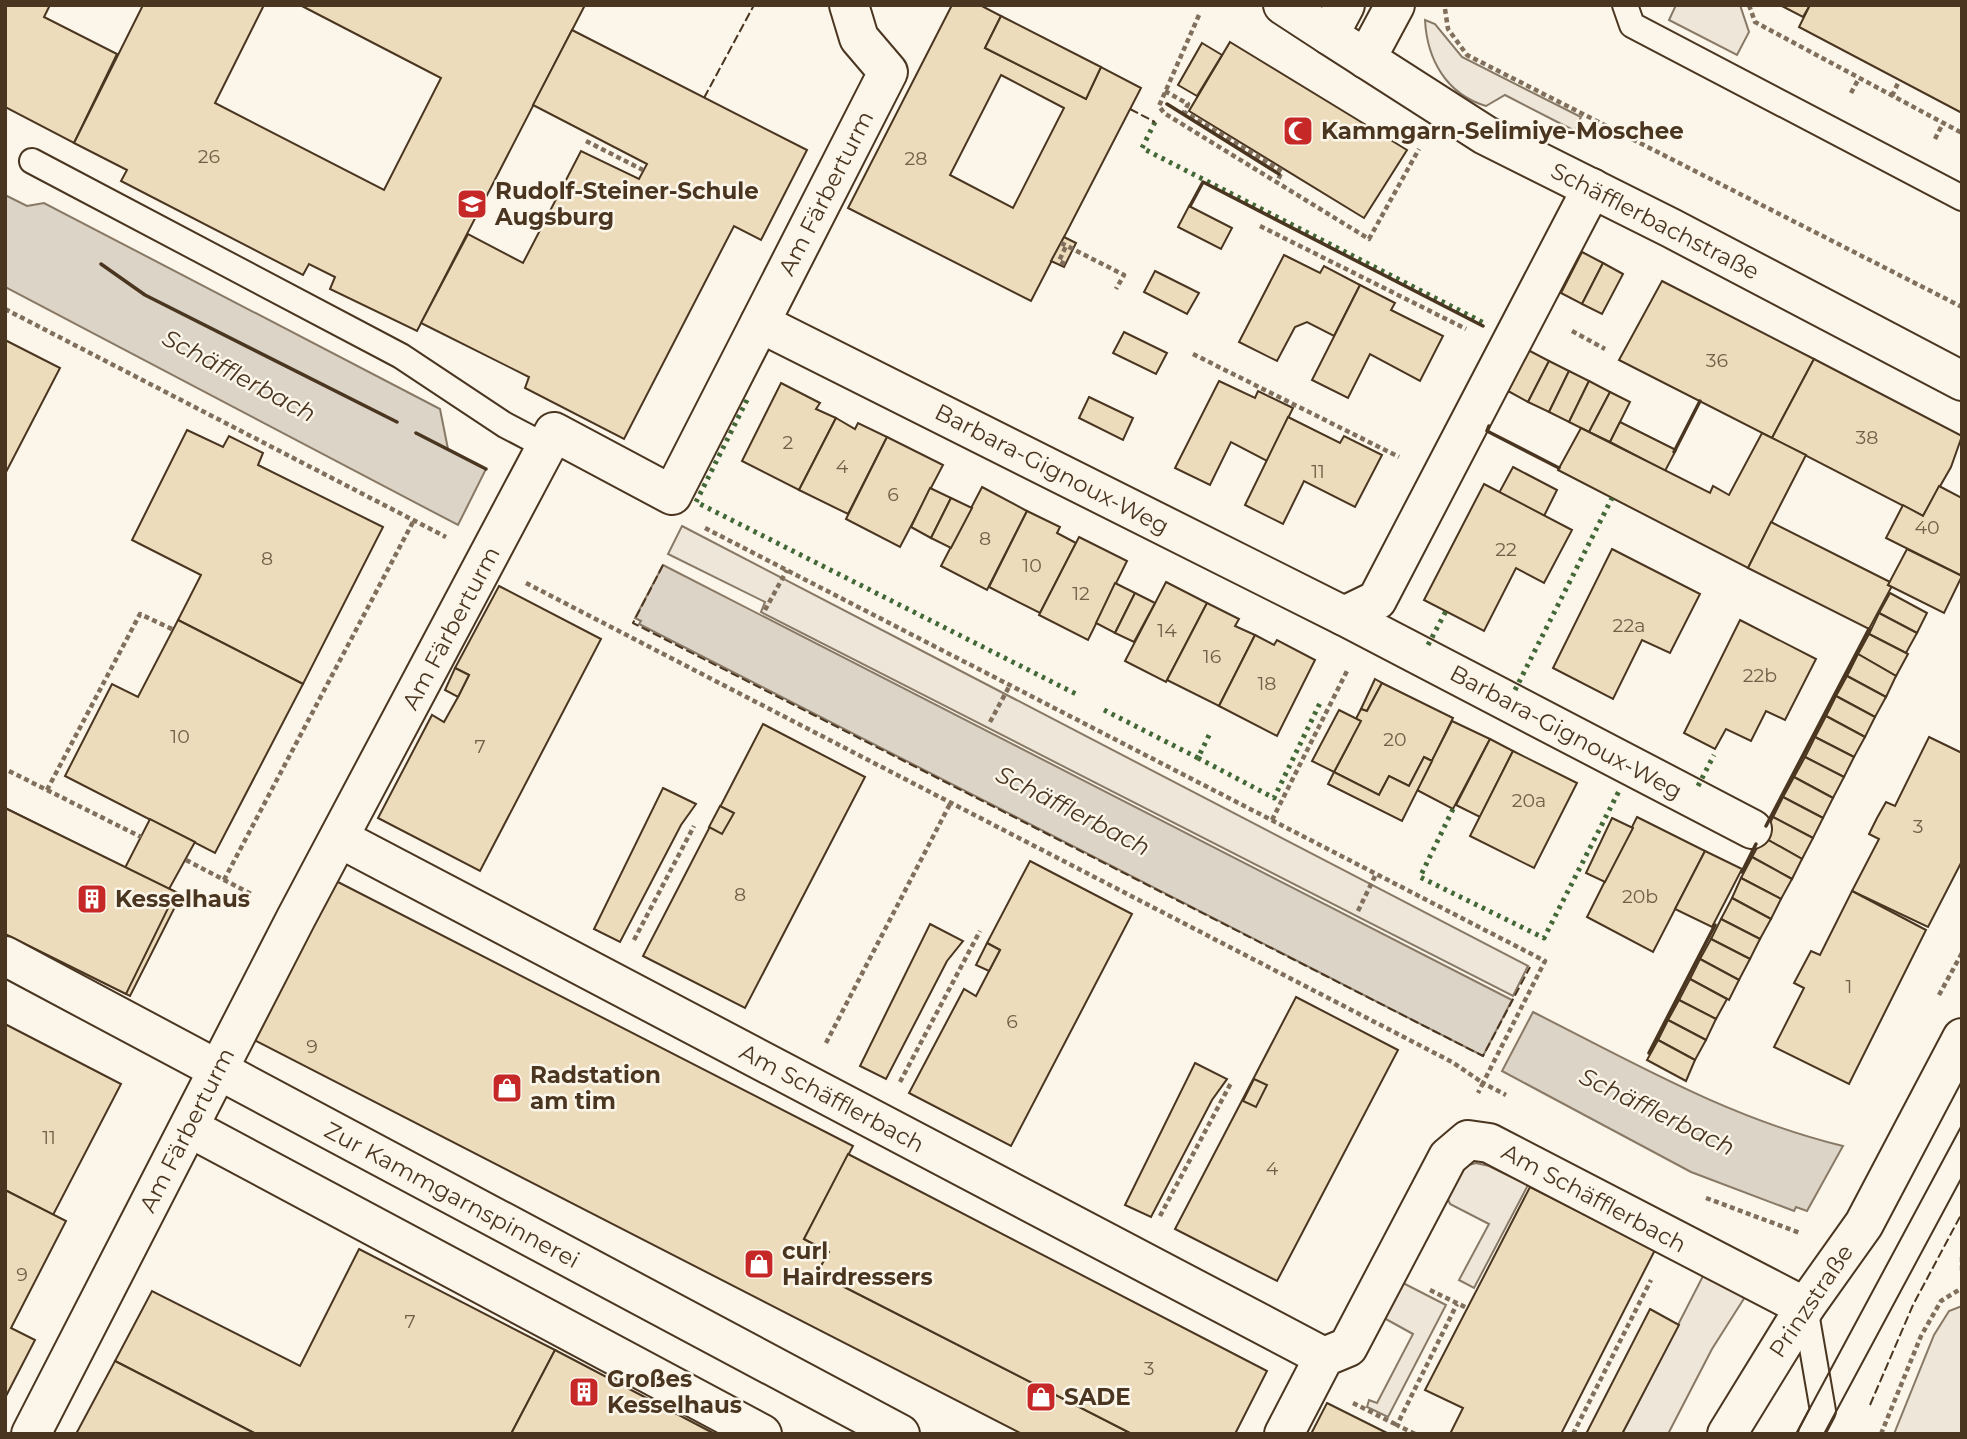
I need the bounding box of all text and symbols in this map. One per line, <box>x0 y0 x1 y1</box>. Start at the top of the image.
street label: Am Färberturm <box>772 106 880 280</box>
mosque icon: Kammgarn-Selimiye-Moschee <box>1281 114 1315 148</box>
place label: Kammgarn-Selimiye-Moschee <box>1321 117 1684 145</box>
house number: 26 <box>198 145 220 168</box>
house number: 28 <box>905 147 927 170</box>
street label: Schäfflerbachstraße <box>1546 156 1764 286</box>
place label: Rudolf-Steiner-Schule Augsburg <box>494 177 759 231</box>
school or university icon: Rudolf-Steiner-Schule Augsburg <box>455 187 489 221</box>
water label: Schäfflerbach <box>158 323 321 428</box>
house number: 36 <box>1706 349 1728 372</box>
street label: Barbara-Gignoux-Weg <box>930 398 1174 540</box>
house number: 38 <box>1856 426 1878 449</box>
house number: 2 <box>783 431 794 454</box>
house number: 4 <box>836 455 849 478</box>
house number: 11 <box>1311 460 1325 483</box>
house number: 6 <box>887 483 899 506</box>
house number: 40 <box>1914 516 1940 539</box>
house number: 8 <box>979 527 991 550</box>
house number: 22 <box>1495 538 1517 561</box>
street label: Am Färberturm <box>396 542 506 714</box>
house number: 8 <box>261 547 273 570</box>
house number: 10 <box>1022 554 1042 577</box>
house number: 12 <box>1072 582 1090 605</box>
house number: 22a <box>1613 614 1645 637</box>
house number: 14 <box>1157 619 1177 642</box>
house number: 16 <box>1203 645 1221 668</box>
street label: Barbara-Gignoux-Weg <box>1445 659 1687 805</box>
house number: 22b <box>1743 664 1777 687</box>
house number: 18 <box>1258 672 1276 695</box>
house number: 10 <box>170 725 190 748</box>
house number: 20 <box>1383 728 1407 751</box>
house number: 7 <box>474 735 486 758</box>
water label: Schäfflerbach <box>991 759 1155 862</box>
house number: 20a <box>1512 789 1546 812</box>
house number: 3 <box>1913 815 1923 838</box>
building icon: Kesselhaus <box>75 882 109 916</box>
house number: 8 <box>734 883 746 906</box>
place label: Kesselhaus <box>115 885 250 913</box>
house number: 20b <box>1622 885 1658 908</box>
house number: 1 <box>1846 975 1852 998</box>
house number: 6 <box>1006 1010 1018 1033</box>
house number: 9 <box>306 1035 318 1058</box>
street label: Am Schäfflerbach <box>735 1037 929 1159</box>
street label: Am Färberturm <box>133 1043 241 1217</box>
place label: Radstation am tim <box>530 1061 661 1115</box>
water label: Schäfflerbach <box>1575 1061 1740 1162</box>
shop icon: Radstation am tim <box>490 1071 524 1105</box>
street label: Zur Kammgarnspinnerei <box>320 1116 584 1274</box>
house number: 11 <box>42 1126 56 1149</box>
street label: Am Schäfflerbach <box>1497 1137 1691 1259</box>
house number: 4 <box>1266 1157 1279 1180</box>
place label: curl Hairdressers <box>782 1237 933 1291</box>
street label: Prinzstraße <box>1763 1239 1859 1363</box>
shop icon: curl Hairdressers <box>742 1247 776 1281</box>
house number: 9 <box>16 1263 28 1286</box>
house number: 7 <box>404 1310 416 1333</box>
house number: 3 <box>1144 1357 1154 1380</box>
place label: Großes Kesselhaus <box>607 1365 742 1419</box>
building icon: Großes Kesselhaus <box>567 1375 601 1409</box>
shop icon: SADE <box>1024 1380 1058 1414</box>
place label: SADE <box>1064 1383 1131 1411</box>

